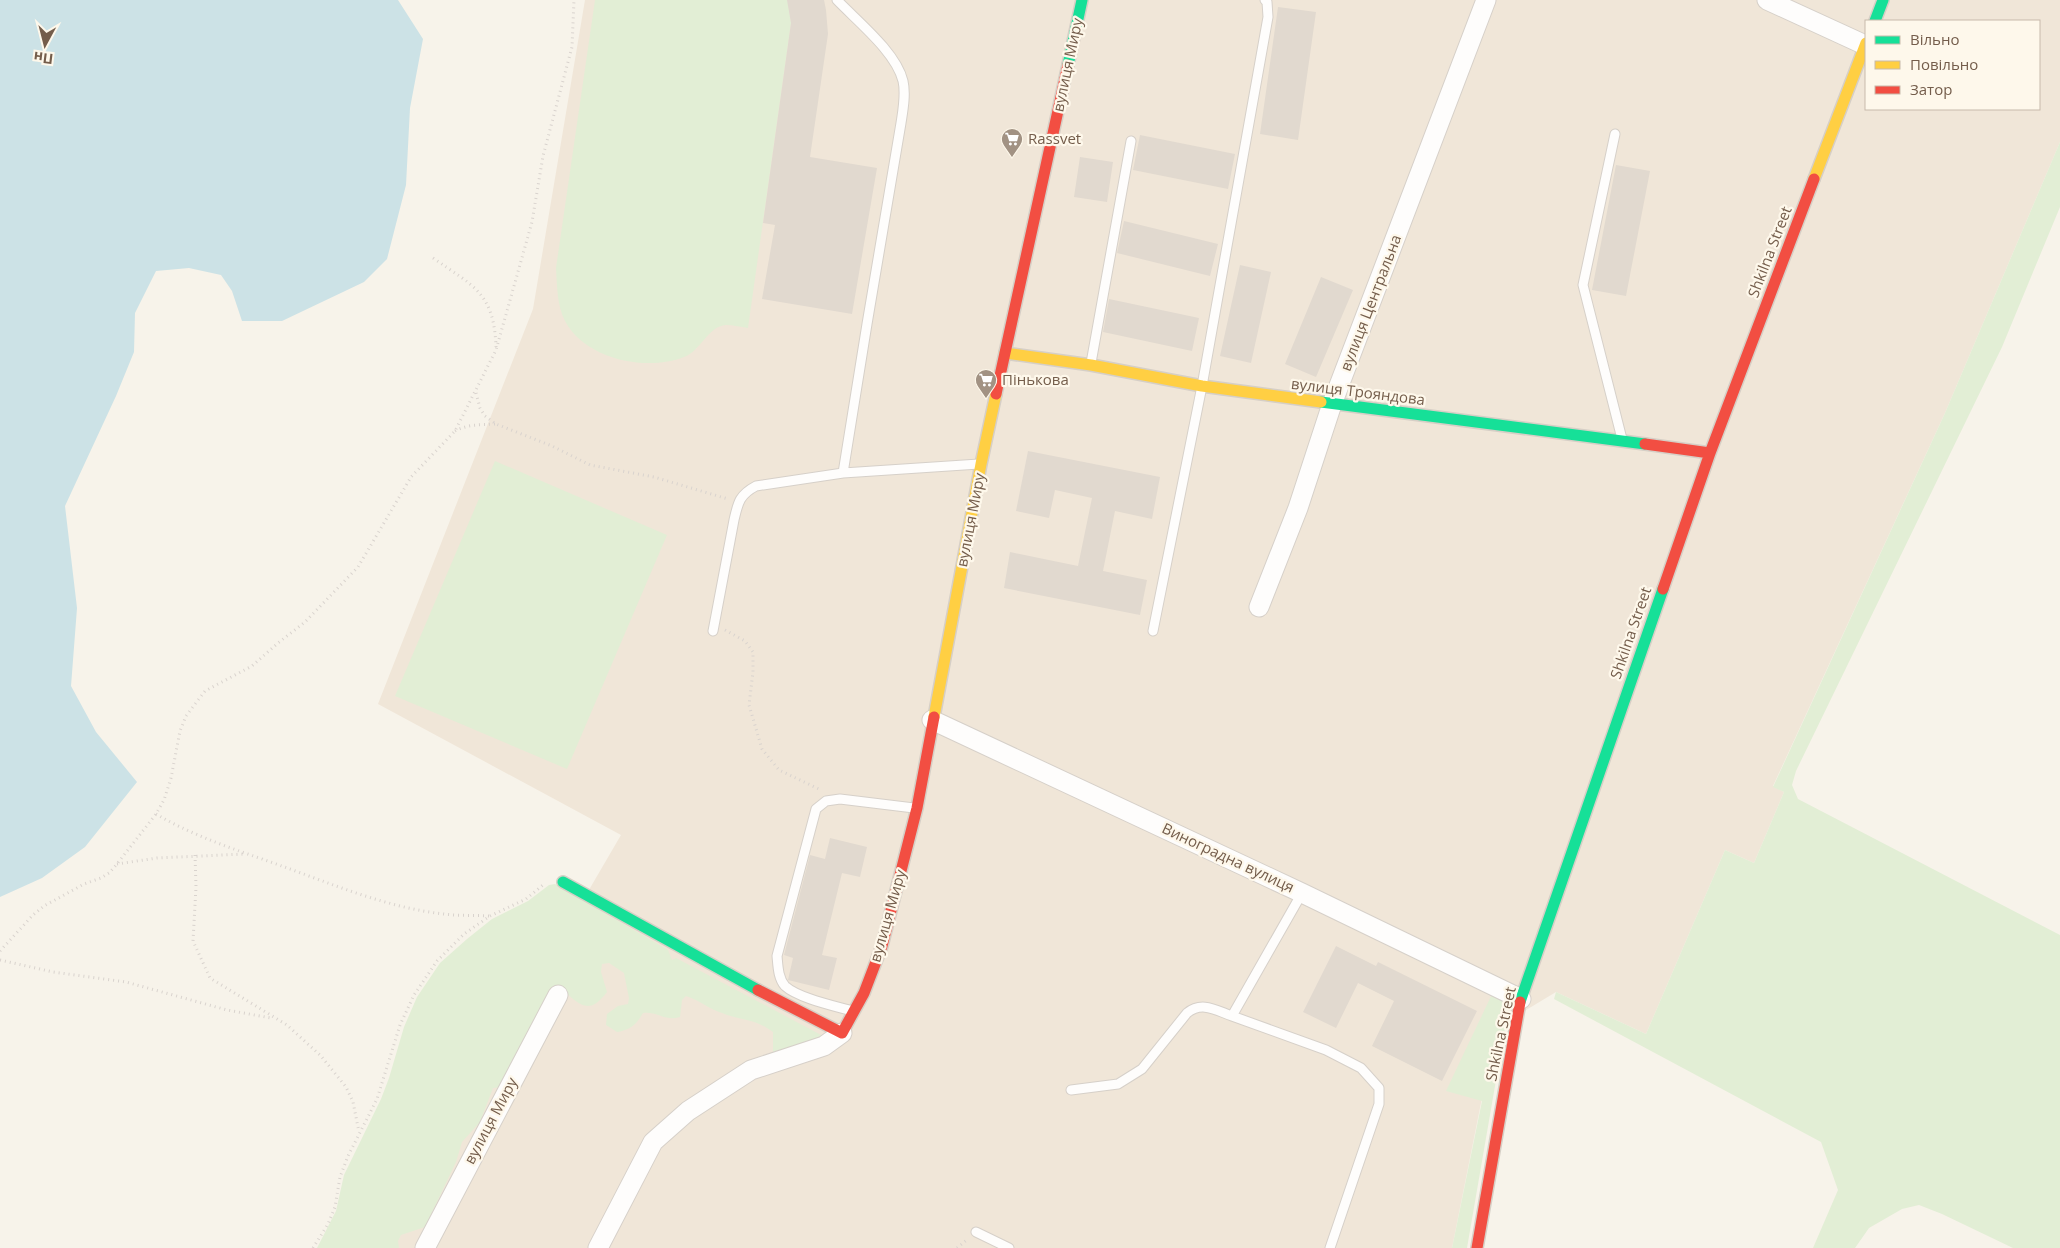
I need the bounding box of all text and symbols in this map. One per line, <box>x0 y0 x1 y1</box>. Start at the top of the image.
street label: вулиця Миру <box>1047 16 1087 114</box>
north arrow <box>20 20 70 70</box>
legend <box>1865 20 2040 110</box>
text: Вільно <box>1910 29 1959 49</box>
text: Пн <box>32 48 54 69</box>
text: Повільно <box>1910 54 1978 74</box>
text: Затор <box>1910 79 1952 99</box>
supermarket icon: Rassvet <box>1000 127 1024 158</box>
place label: Rassvet <box>1028 128 1081 148</box>
street label: Shkilna Street <box>1742 203 1796 300</box>
street label: вулиця Центральна <box>1335 232 1405 374</box>
supermarket icon: Пінькова <box>974 368 998 399</box>
place label: Пінькова <box>1002 369 1069 389</box>
street label: вулиця Трояндова <box>1290 373 1426 409</box>
street label: вулиця Миру <box>951 471 989 569</box>
street label: Shkilna Street <box>1605 584 1655 681</box>
street label: Виноградна вулиця <box>1159 818 1298 897</box>
street label: вулиця Миру <box>864 867 910 964</box>
street label: Shkilna Street <box>1480 985 1520 1083</box>
street label: вулиця Миру <box>459 1073 522 1167</box>

